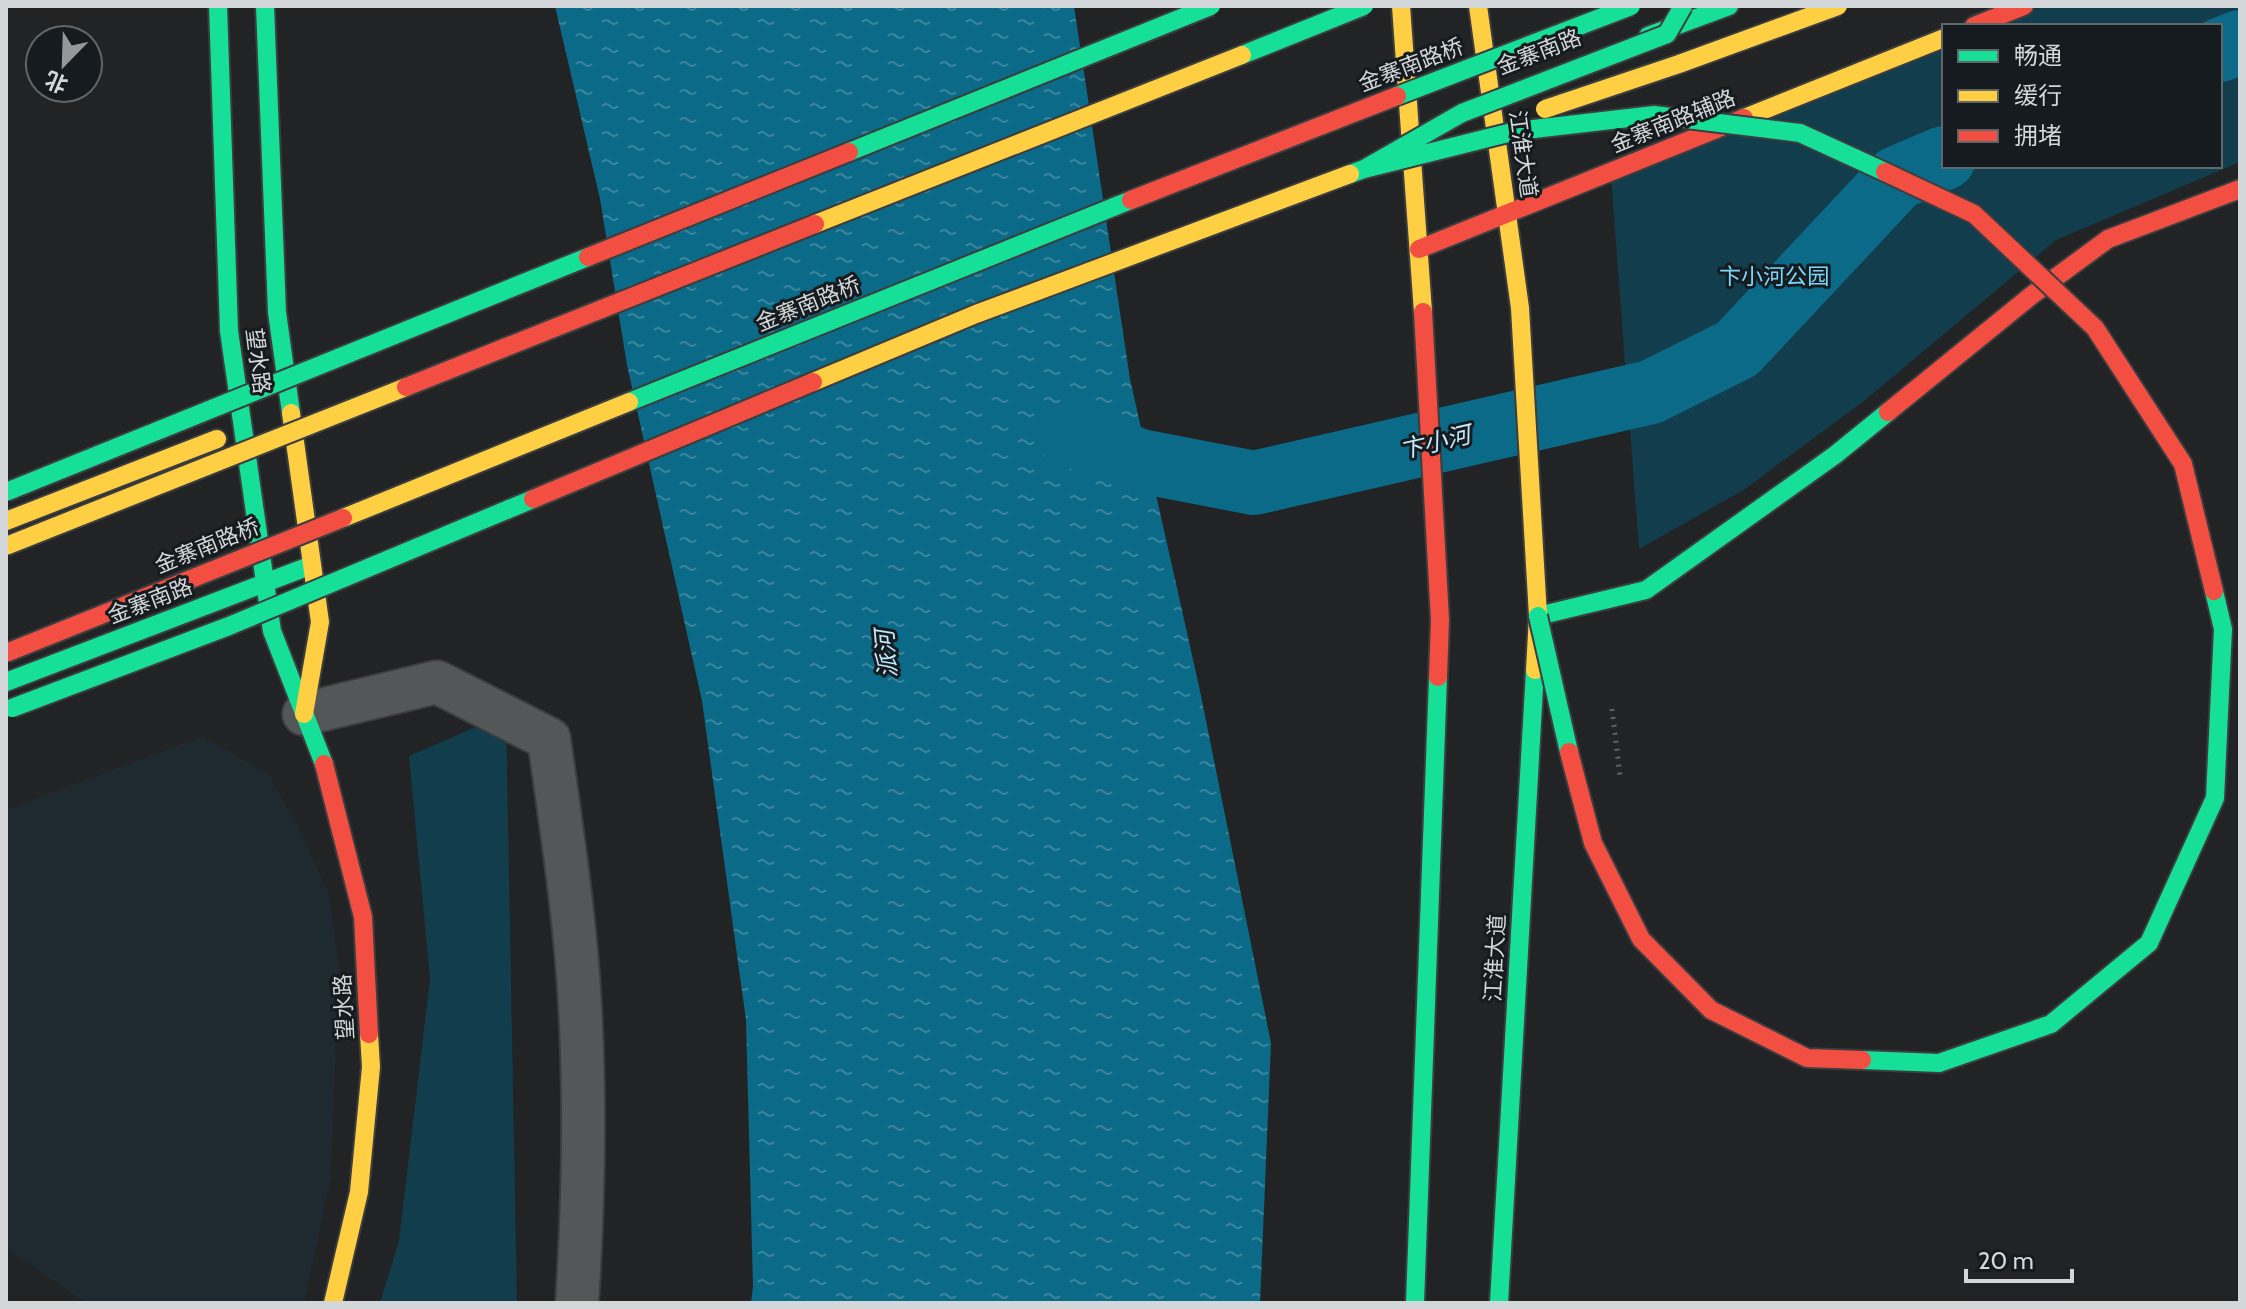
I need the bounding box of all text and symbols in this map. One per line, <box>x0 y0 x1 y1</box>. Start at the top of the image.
north arrow <box>24 24 104 104</box>
street label: 金寨南路 <box>1493 24 1585 80</box>
legend <box>1942 24 2222 168</box>
street label: 金寨南路桥 <box>1355 33 1467 97</box>
text: 畅通 <box>2014 41 2062 70</box>
text: 北 <box>41 65 72 99</box>
text: 缓行 <box>2014 81 2062 110</box>
street label: 金寨南路辅路 <box>1607 84 1739 158</box>
street label: 江淮大道 <box>1504 109 1542 199</box>
text: 拥堵 <box>2014 121 2062 150</box>
park label: 卞小河公园 <box>1719 263 1829 290</box>
street label: 金寨南路桥 <box>752 271 864 337</box>
street label: 望水路 <box>241 327 275 395</box>
water label: 卞小河 <box>1397 419 1477 464</box>
street label: 金寨南路桥 <box>151 513 263 579</box>
street label: 金寨南路 <box>104 573 196 629</box>
water label: 派河 <box>869 625 903 679</box>
street label: 江淮大道 <box>1479 913 1511 1003</box>
street label: 望水路 <box>329 973 359 1041</box>
scale bar <box>1966 1233 2072 1283</box>
text: 20 m <box>1978 1246 2034 1275</box>

